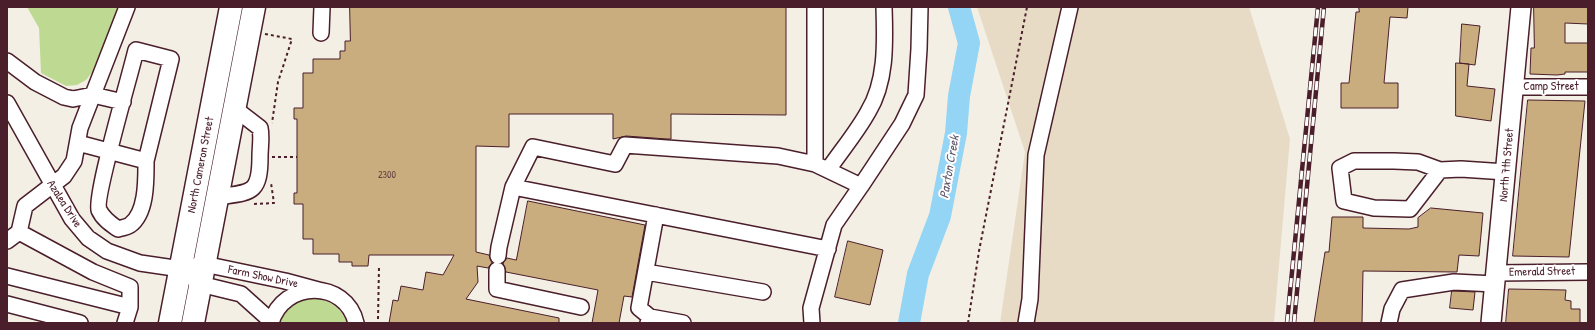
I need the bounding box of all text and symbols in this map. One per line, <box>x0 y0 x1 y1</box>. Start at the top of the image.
street label: Camp Street <box>1523 80 1579 94</box>
street label: North Cameron Street <box>185 116 217 214</box>
street label: North 7th Street <box>1497 128 1517 202</box>
water label: Paxton Creek <box>937 134 963 200</box>
house number: 2300 <box>378 169 396 181</box>
street label: Azalea Drive <box>43 178 85 230</box>
street label: Farm Show Drive <box>227 263 299 291</box>
street label: Emerald Street <box>1509 264 1575 280</box>

